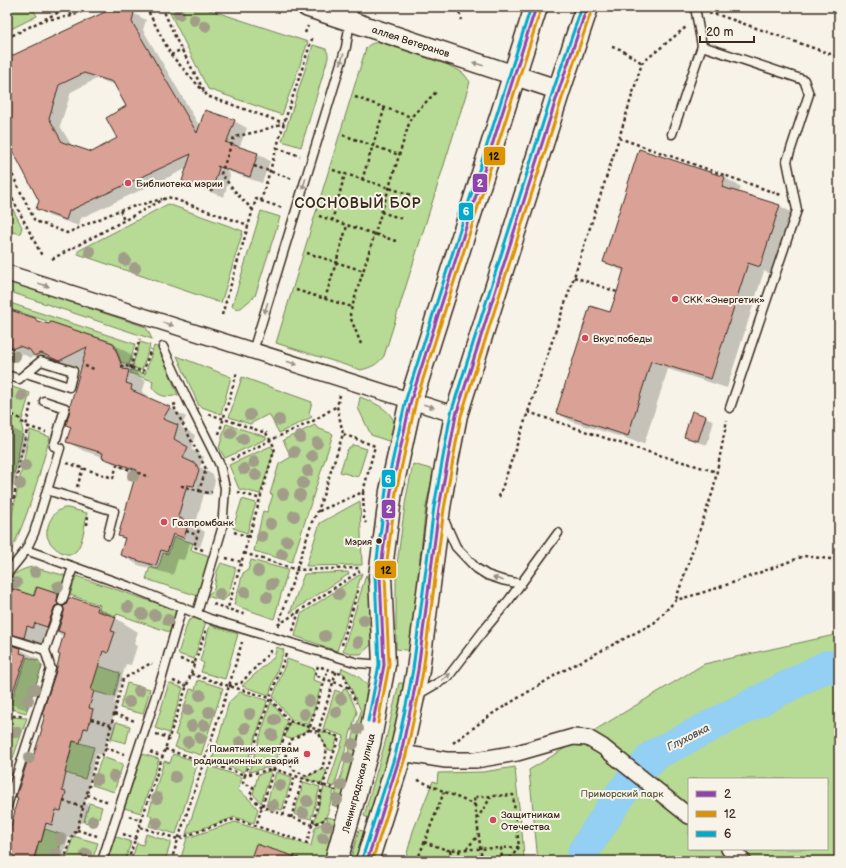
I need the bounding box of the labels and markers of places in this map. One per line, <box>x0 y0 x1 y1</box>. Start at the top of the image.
marker: Библиотека мэрии <box>123 178 133 188</box>
place label: Библиотека мэрии <box>136 178 223 190</box>
marker: СКК «Энергетик» <box>670 294 680 304</box>
place label: СКК «Энергетик» <box>683 294 765 306</box>
marker: Вкус победы <box>580 333 590 343</box>
place label: Вкус победы <box>593 333 652 345</box>
marker: Газпромбанк <box>159 517 169 527</box>
place label: Газпромбанк <box>172 517 235 529</box>
marker: Мэрия <box>374 536 384 546</box>
place label: Мэрия <box>345 537 372 548</box>
place label: Памятник жертвам радиационных аварий <box>193 743 299 767</box>
marker: Памятник жертвам радиационных аварий <box>302 749 312 759</box>
place label: Защитникам Отечества <box>501 809 560 833</box>
marker: Защитникам Отечества <box>488 815 498 825</box>

